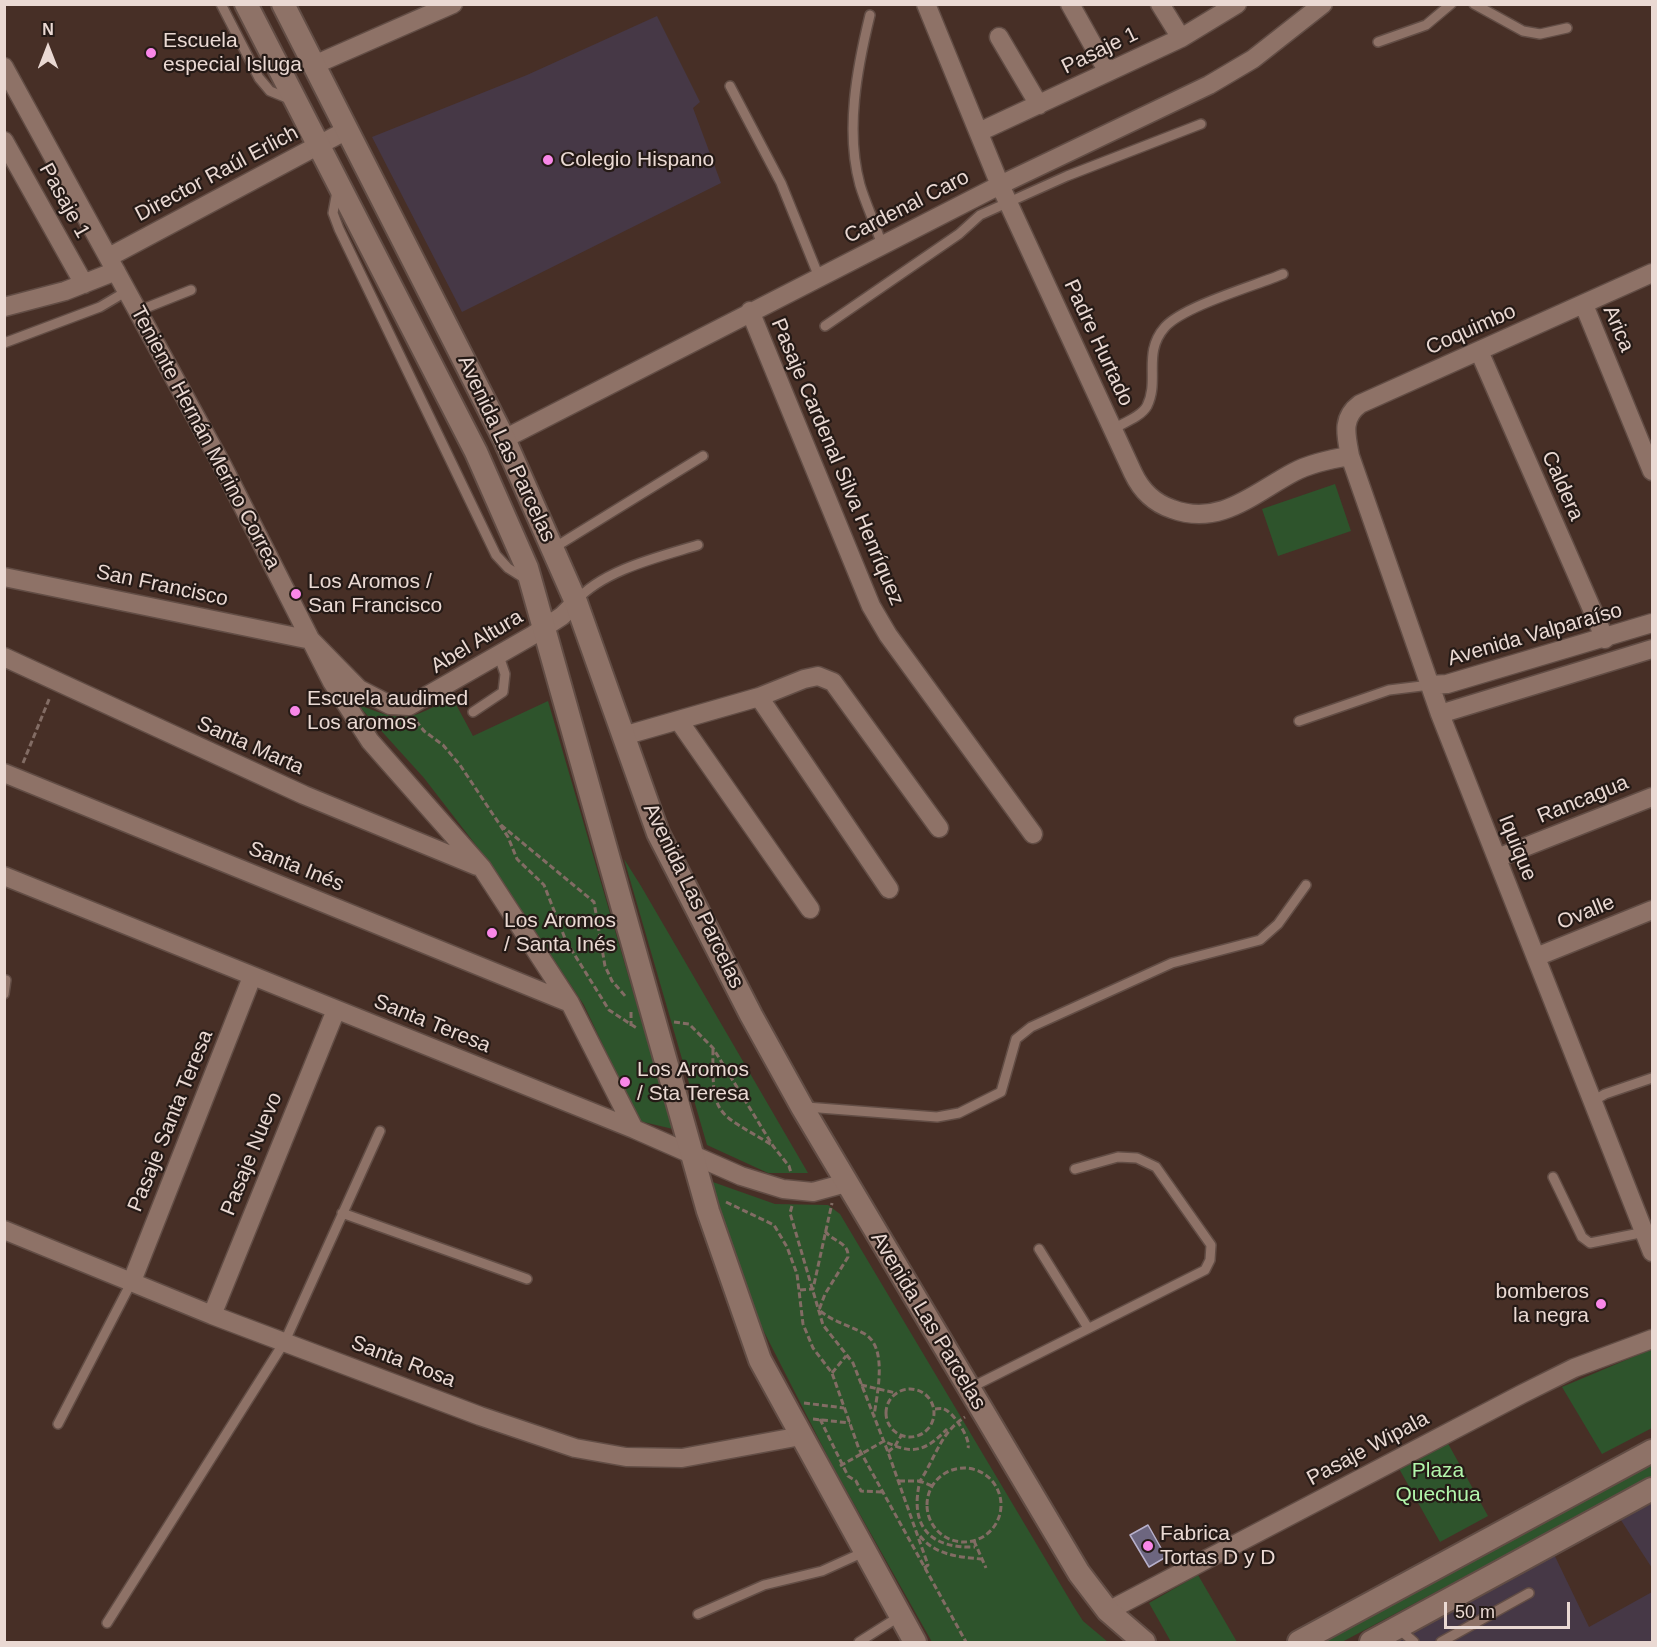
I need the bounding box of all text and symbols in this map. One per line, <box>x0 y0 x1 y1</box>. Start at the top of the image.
north arrow <box>18 18 78 78</box>
text: N <box>42 21 54 38</box>
street label: Pasaje 1 <box>1058 22 1142 80</box>
place label: Escuela especial Isluga <box>163 28 302 78</box>
marker: Escuela especial Isluga <box>144 46 158 60</box>
street label: Director Raúl Erlich <box>131 120 303 228</box>
place label: Colegio Hispano <box>560 147 714 173</box>
marker: Colegio Hispano <box>541 153 555 167</box>
street label: Pasaje 1 <box>33 159 95 243</box>
street label: Cardenal Caro <box>840 165 974 249</box>
street label: Padre Hurtado <box>1058 276 1138 410</box>
street label: Coquimbo <box>1422 299 1520 361</box>
street label: Teniente Hernán Merino Correa <box>125 302 285 574</box>
street label: Arica <box>1597 302 1639 356</box>
street label: Pasaje Cardenal Silva Henríquez <box>765 315 909 609</box>
street label: Avenida Las Parcelas <box>452 352 560 546</box>
street label: Caldera <box>1536 447 1588 525</box>
street label: San Francisco <box>94 560 230 612</box>
place label: Los Aromos / San Francisco <box>308 569 442 619</box>
marker: Los Aromos / San Francisco <box>289 587 303 601</box>
street label: Avenida Valparaíso <box>1445 598 1625 672</box>
street label: Abel Altura <box>426 605 528 679</box>
place label: Escuela audimed Los aromos <box>307 686 468 736</box>
marker: Escuela audimed Los aromos <box>288 704 302 718</box>
street label: Santa Marta <box>193 711 307 781</box>
street label: Rancagua <box>1534 770 1632 830</box>
street label: Avenida Las Parcelas <box>637 799 749 993</box>
street label: Iquique <box>1492 811 1542 885</box>
street label: Santa Inés <box>245 837 347 897</box>
street label: Ovalle <box>1554 890 1618 936</box>
place label: Los Aromos / Santa Inés <box>504 908 616 958</box>
marker: Los Aromos / Santa Inés <box>485 926 499 940</box>
street label: Santa Teresa <box>370 989 494 1059</box>
street label: Pasaje Santa Teresa <box>123 1026 219 1216</box>
place label: Los Aromos / Sta Teresa <box>637 1057 749 1107</box>
marker: Los Aromos / Sta Teresa <box>618 1075 632 1089</box>
street label: Pasaje Nuevo <box>216 1089 288 1219</box>
street label: Avenida Las Parcelas <box>865 1228 991 1414</box>
place label: bomberos la negra <box>1496 1279 1589 1329</box>
marker: bomberos la negra <box>1594 1297 1608 1311</box>
street label: Santa Rosa <box>347 1331 459 1393</box>
street label: Pasaje Wipala <box>1303 1406 1433 1492</box>
park label: Plaza Quechua <box>1395 1458 1481 1508</box>
place label: Fabrica Tortas D y D <box>1160 1521 1276 1571</box>
marker: Fabrica Tortas D y D <box>1141 1539 1155 1553</box>
scale bar <box>1447 1590 1573 1628</box>
text: 50 m <box>1455 1602 1495 1622</box>

